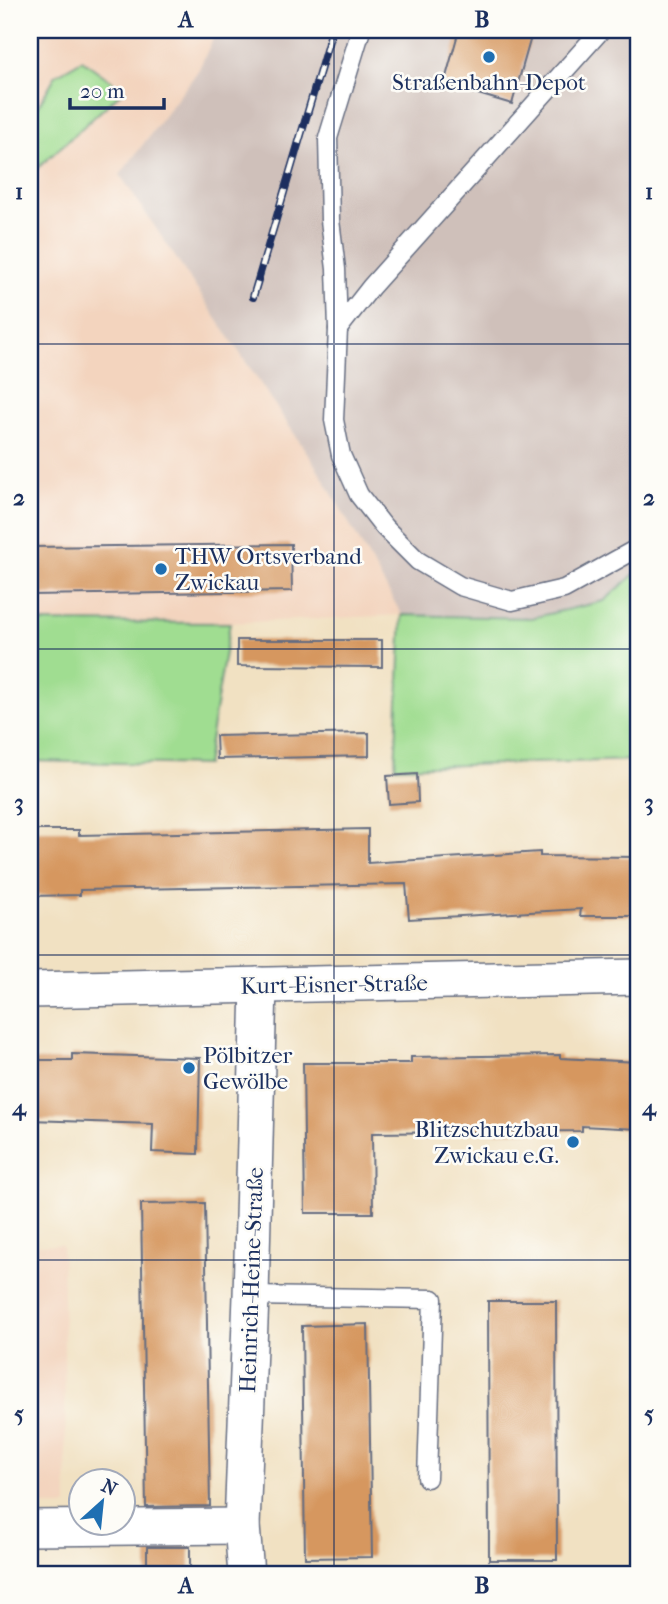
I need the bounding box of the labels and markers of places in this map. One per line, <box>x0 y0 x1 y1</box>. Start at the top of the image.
marker: Straßenbahn-Depot <box>481 49 497 65</box>
place label: Straßenbahn-Depot <box>392 69 586 96</box>
place label: THW Ortsverband Zwickau <box>175 543 362 596</box>
marker: THW Ortsverband Zwickau <box>153 561 169 577</box>
place label: Pölbitzer Gewölbe <box>203 1042 293 1095</box>
marker: Pölbitzer Gewölbe <box>181 1060 197 1076</box>
place label: Blitzschutzbau Zwickau e.G. <box>415 1116 559 1169</box>
marker: Blitzschutzbau Zwickau e.G. <box>565 1134 581 1150</box>

